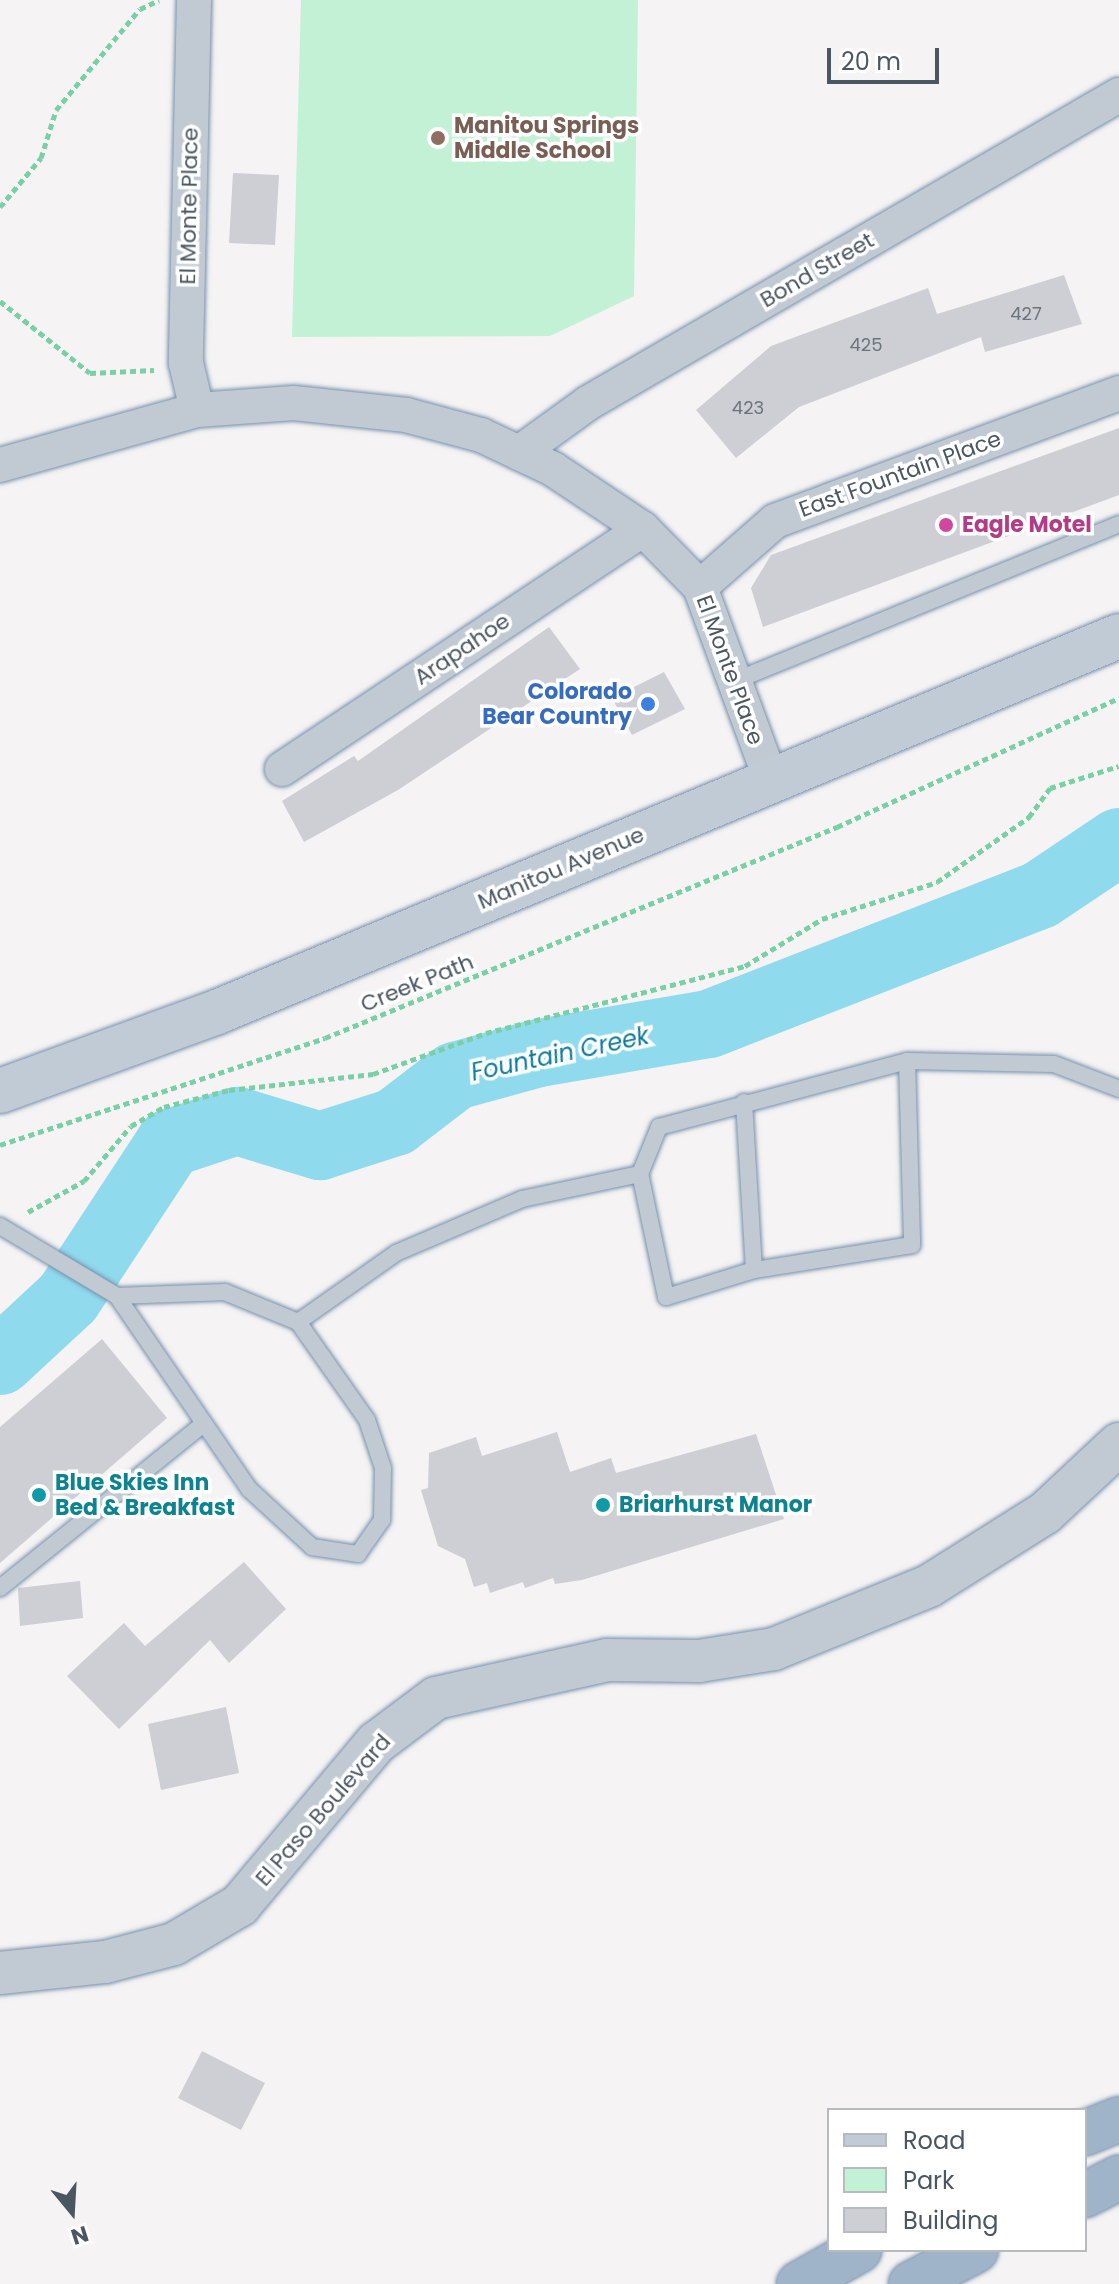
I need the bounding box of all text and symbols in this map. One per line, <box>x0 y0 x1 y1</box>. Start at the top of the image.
scale bar <box>831 32 943 82</box>
text: 20 m <box>841 45 901 78</box>
place label: Manitou Springs Middle School <box>454 112 639 164</box>
street label: El Monte Place <box>174 127 204 285</box>
marker: Manitou Springs Middle School <box>429 129 447 147</box>
street label: Bond Street <box>755 227 879 313</box>
house number: 427 <box>1010 303 1042 325</box>
house number: 425 <box>850 334 882 356</box>
house number: 423 <box>732 397 764 419</box>
street label: East Fountain Place <box>795 425 1005 523</box>
place label: Eagle Motel <box>962 512 1092 538</box>
marker: Eagle Motel <box>937 516 955 534</box>
street label: El Monte Place <box>691 592 769 748</box>
street label: Arapahoe <box>409 607 515 691</box>
place label: Colorado Bear Country <box>482 678 632 730</box>
marker: Colorado Bear Country <box>639 695 657 713</box>
street label: Manitou Avenue <box>474 821 648 915</box>
street label: Creek Path <box>357 948 477 1018</box>
water label: Fountain Creek <box>468 1021 652 1087</box>
place label: Blue Skies Inn Bed & Breakfast <box>55 1469 235 1520</box>
marker: Blue Skies Inn Bed & Breakfast <box>30 1486 48 1504</box>
place label: Briarhurst Manor <box>619 1492 812 1518</box>
marker: Briarhurst Manor <box>594 1496 612 1514</box>
street label: El Paso Boulevard <box>250 1729 396 1891</box>
legend <box>827 2108 1087 2252</box>
text: Road <box>903 2124 965 2157</box>
text: Park <box>903 2164 954 2197</box>
north arrow <box>32 2172 112 2252</box>
text: Building <box>903 2204 999 2237</box>
text: N <box>67 2218 92 2253</box>

